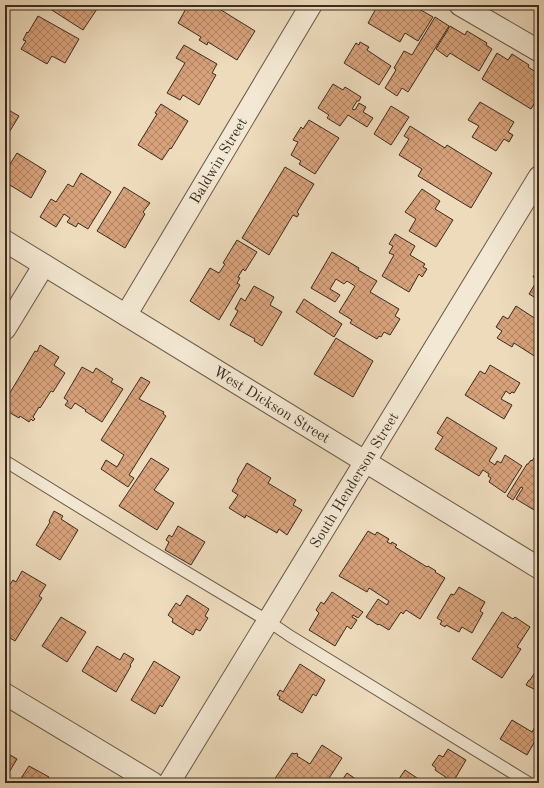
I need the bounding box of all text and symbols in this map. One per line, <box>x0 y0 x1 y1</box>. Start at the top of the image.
street label: Baldwin Street <box>188 115 251 207</box>
street label: West Dickson Street <box>210 364 332 447</box>
street label: South Henderson Street <box>308 410 402 551</box>

